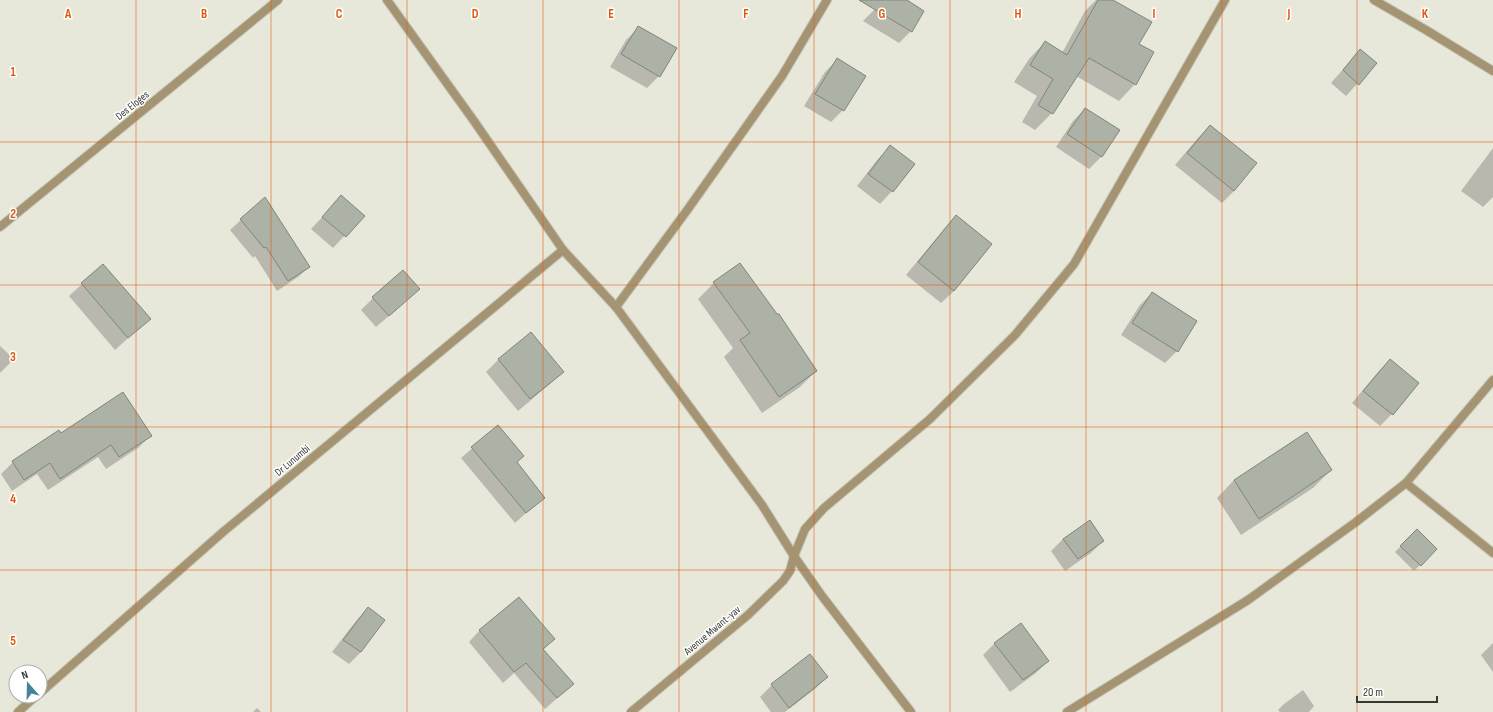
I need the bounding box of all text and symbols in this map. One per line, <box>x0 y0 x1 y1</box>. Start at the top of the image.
text: A <box>64 6 72 22</box>
text: B <box>201 6 207 22</box>
text: C <box>336 6 343 22</box>
text: D <box>472 6 479 22</box>
text: E <box>608 6 614 22</box>
text: F <box>743 6 749 22</box>
text: G <box>879 6 886 22</box>
text: H <box>1015 6 1022 22</box>
text: I <box>1153 6 1156 22</box>
text: J <box>1287 6 1291 22</box>
text: K <box>1422 6 1429 22</box>
text: 1 <box>10 64 16 80</box>
street label: Des Eloges <box>113 88 152 123</box>
text: 2 <box>10 206 16 222</box>
text: 3 <box>10 349 16 365</box>
street label: Dr Lunumbi <box>272 442 313 479</box>
text: 4 <box>10 491 16 507</box>
street label: Avenue Mwant-yav <box>681 602 744 658</box>
text: 5 <box>10 633 16 649</box>
north arrow <box>8 664 48 704</box>
text: N <box>20 668 30 682</box>
scale bar <box>1357 678 1437 704</box>
text: 20 m <box>1363 685 1383 700</box>

